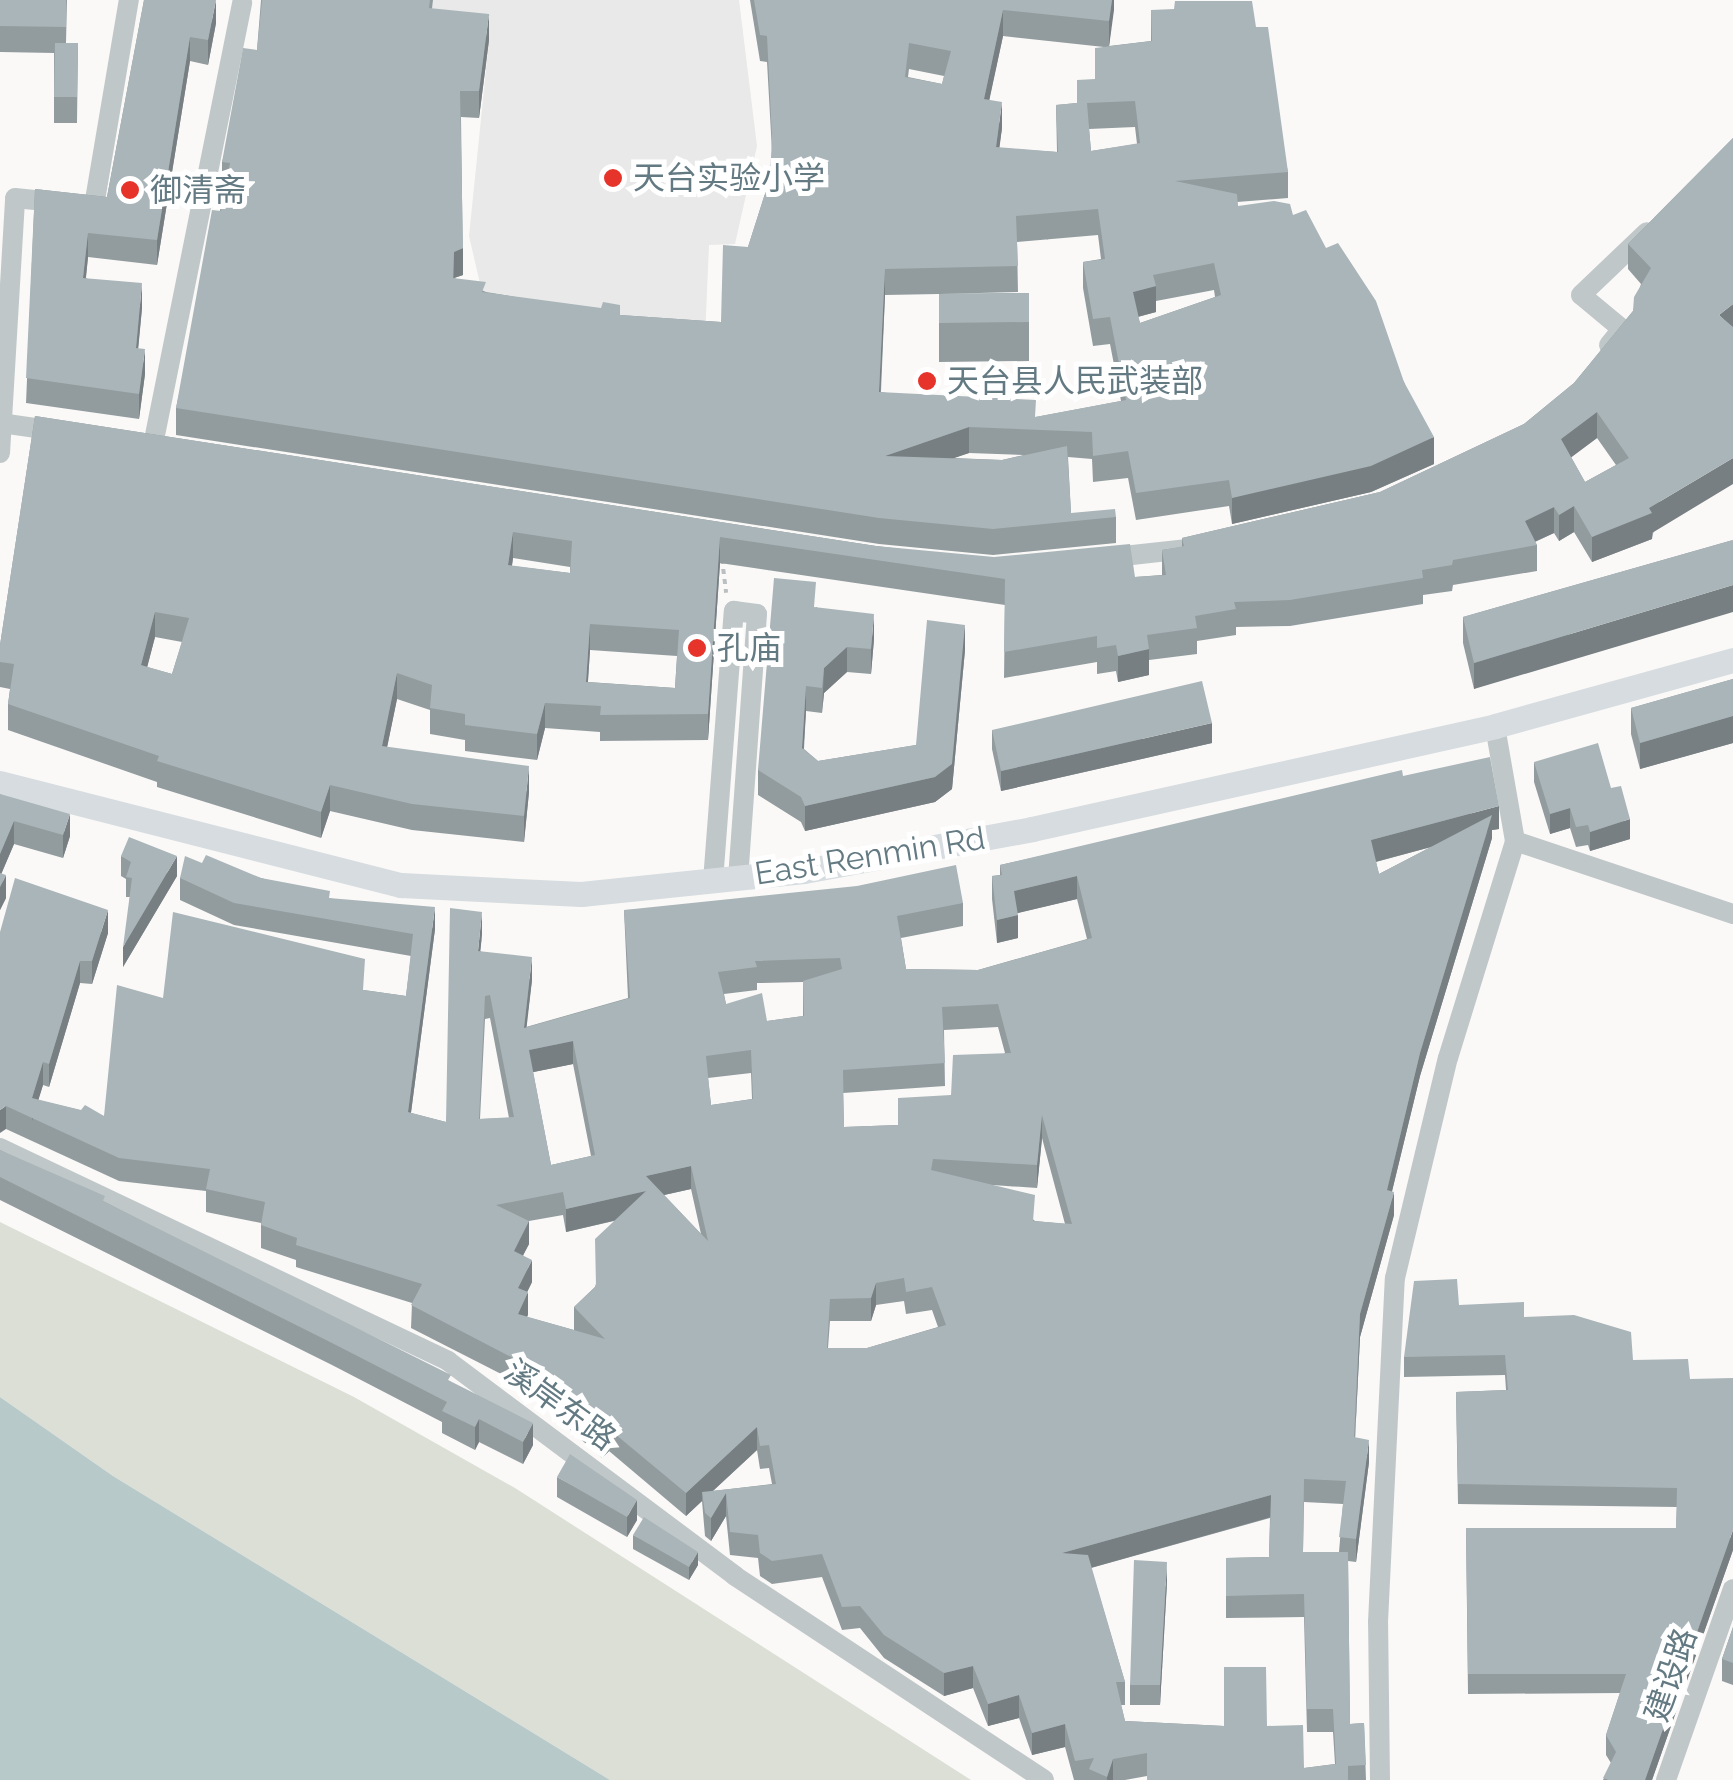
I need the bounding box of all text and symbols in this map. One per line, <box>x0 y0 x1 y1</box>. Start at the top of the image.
place label: 天台实验小学 <box>633 159 825 197</box>
marker: 天台实验小学 <box>602 167 624 189</box>
place label: 御清斋 <box>150 171 246 209</box>
marker: 御清斋 <box>119 179 141 201</box>
place label: 天台县人民武装部 <box>947 362 1203 400</box>
marker: 天台县人民武装部 <box>916 370 938 392</box>
place label: 孔庙 <box>717 629 781 667</box>
marker: 孔庙 <box>686 637 708 659</box>
street label: East Renmin Rd <box>752 819 988 893</box>
street label: 溪岸东路 <box>497 1352 623 1458</box>
street label: 建设路 <box>1637 1623 1705 1727</box>

